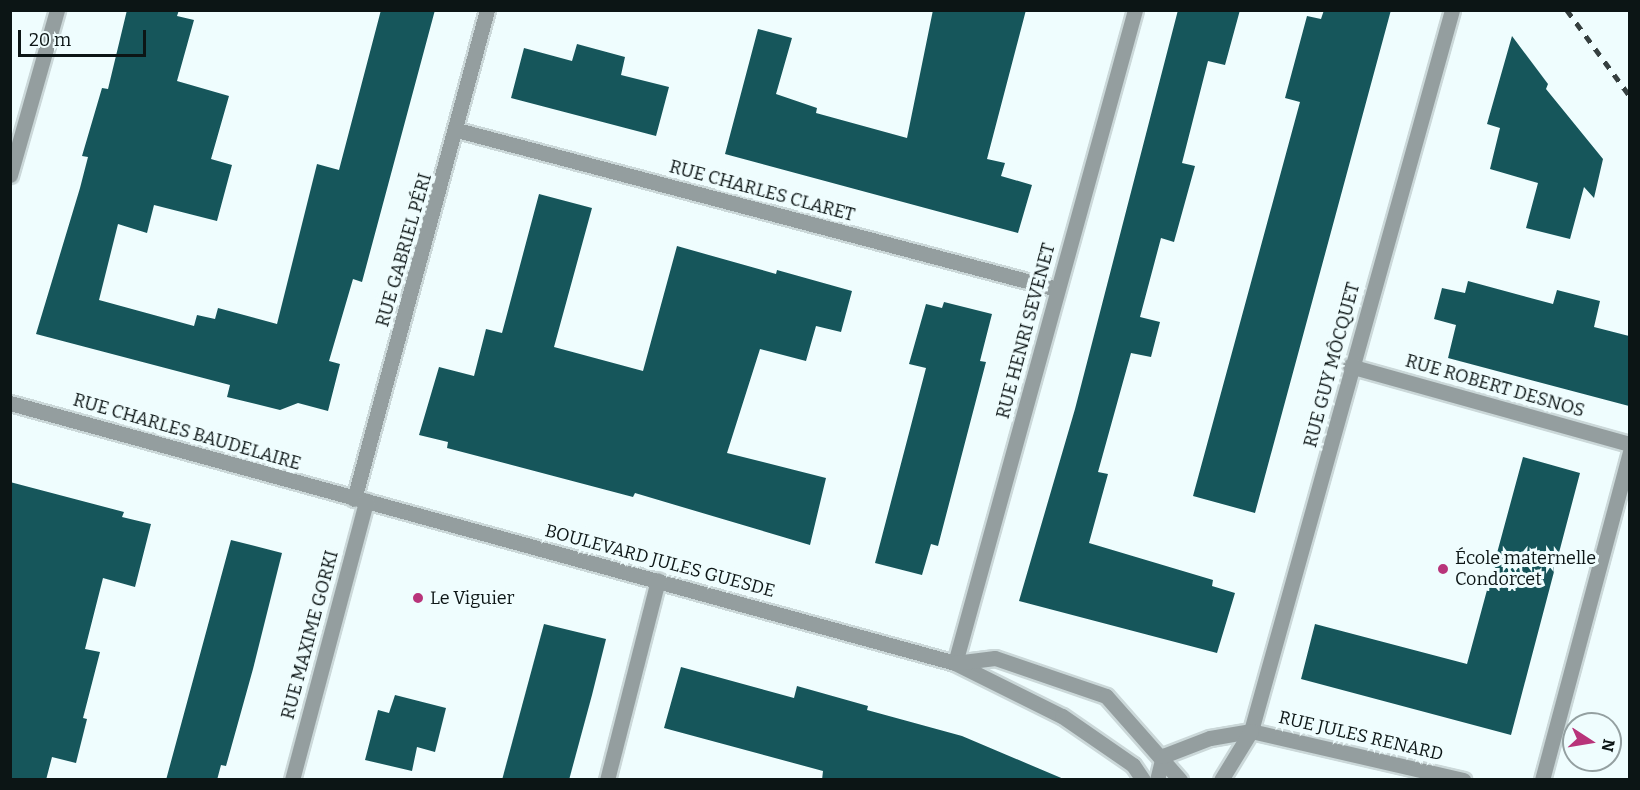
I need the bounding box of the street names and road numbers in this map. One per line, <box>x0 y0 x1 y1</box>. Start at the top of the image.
street label: RUE CHARLES CLARET <box>667 156 857 226</box>
street label: RUE GABRIEL PÉRI <box>372 171 436 329</box>
street label: RUE HENRI SEVENET <box>992 241 1060 421</box>
street label: RUE GUY MÔCQUET <box>1300 280 1364 450</box>
street label: RUE ROBERT DESNOS <box>1403 350 1587 422</box>
street label: RUE CHARLES BAUDELAIRE <box>71 389 303 475</box>
street label: BOULEVARD JULES GUESDE <box>543 520 777 602</box>
street label: RUE MAXIME GORKI <box>277 548 343 722</box>
street label: RUE JULES RENARD <box>1277 707 1445 765</box>

